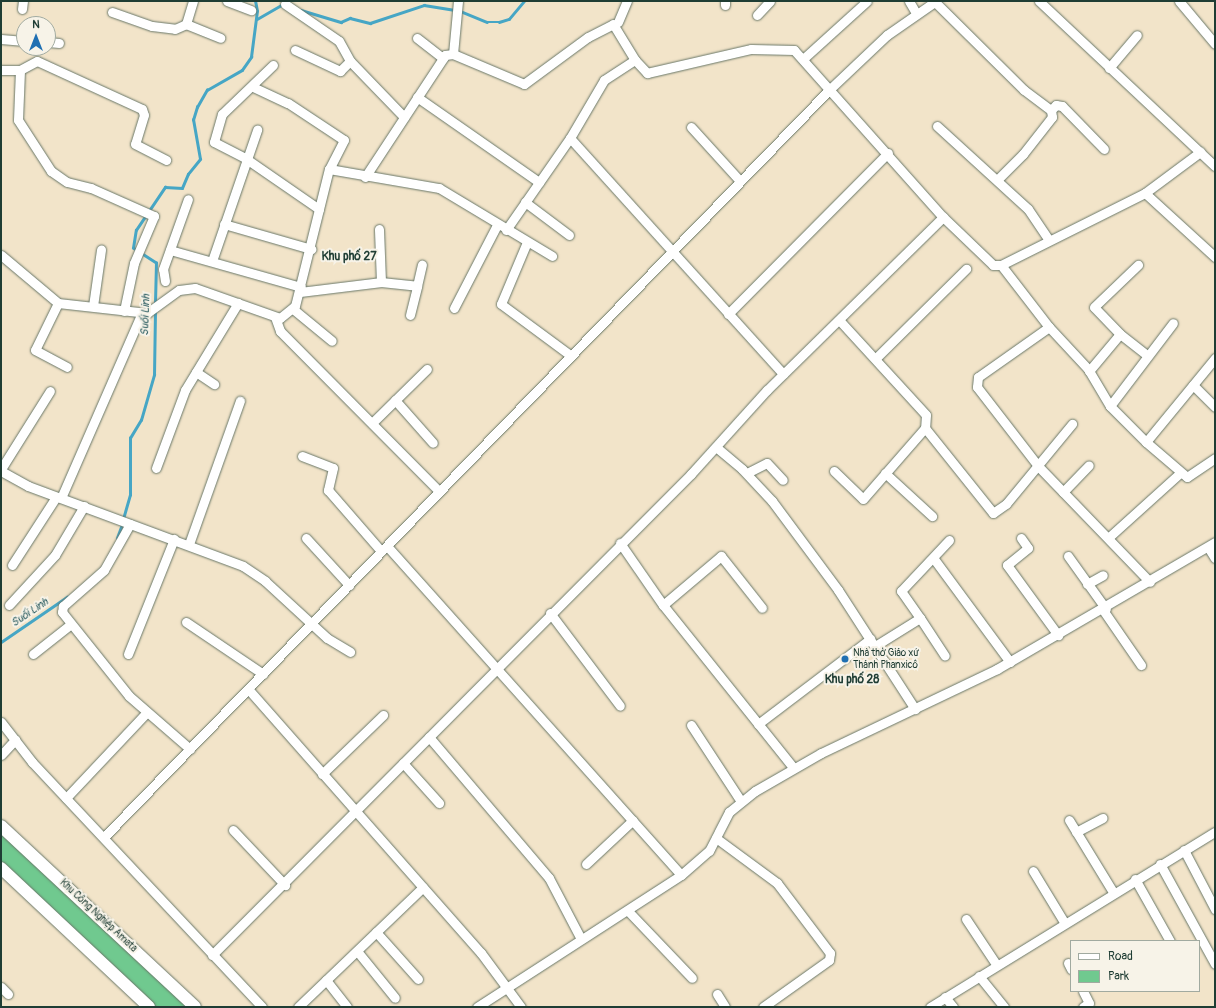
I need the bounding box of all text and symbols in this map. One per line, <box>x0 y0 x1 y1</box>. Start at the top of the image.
north arrow <box>16 16 56 56</box>
text: N <box>32 18 40 31</box>
district label: Khu phố 27 <box>321 250 377 264</box>
water label: Suối Linh <box>139 294 153 336</box>
water label: Suối Linh <box>9 596 51 630</box>
place label: Nhà thờ Giáo xứ Thánh Phanxicô <box>853 647 920 670</box>
marker: Nhà thờ Giáo xứ Thánh Phanxicô <box>840 654 850 664</box>
district label: Khu phố 28 <box>825 673 879 687</box>
street label: Khu Công Nghiệp Amata <box>57 877 139 955</box>
legend <box>1070 940 1200 992</box>
text: Road <box>1108 949 1133 964</box>
text: Park <box>1108 969 1129 984</box>

